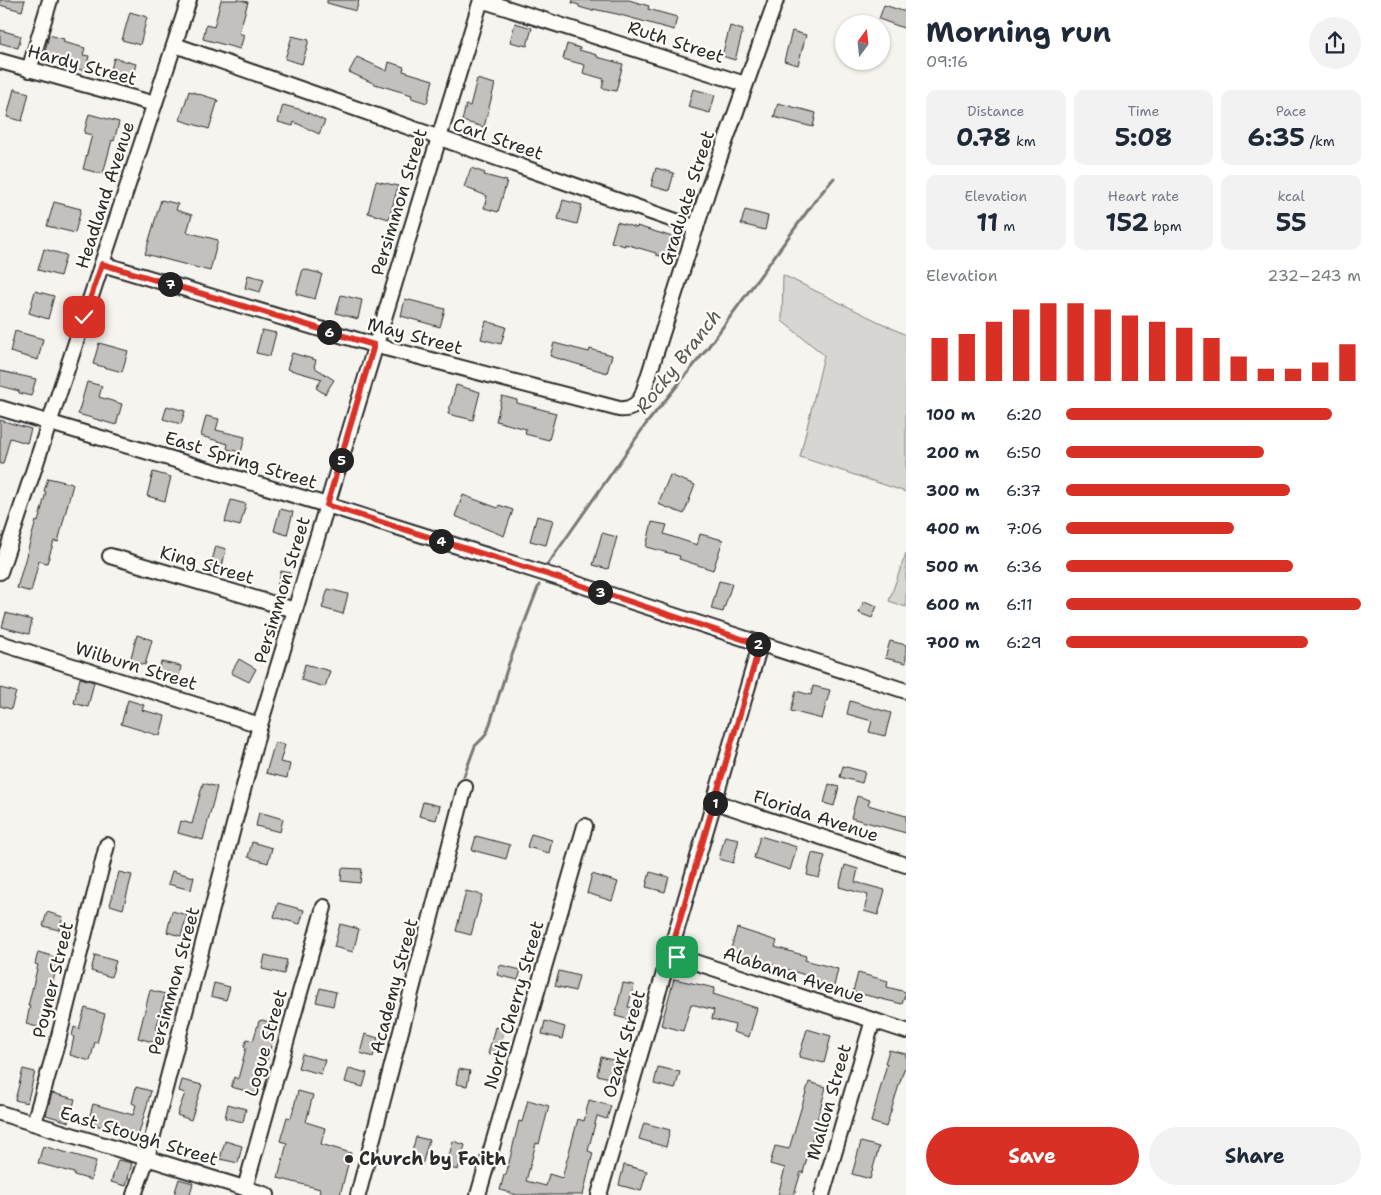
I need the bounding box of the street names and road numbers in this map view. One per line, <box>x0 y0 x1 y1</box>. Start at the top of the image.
street label: Ruth Street <box>625 15 727 69</box>
street label: Hardy Street <box>25 39 139 91</box>
street label: Carl Street <box>450 112 547 166</box>
street label: Headland Avenue <box>70 118 140 272</box>
street label: Persimmon Street <box>365 125 433 278</box>
street label: Graduate Street <box>654 127 720 269</box>
street label: May Street <box>365 312 465 360</box>
street label: East Spring Street <box>162 425 320 495</box>
street label: Persimmon Street <box>248 513 316 666</box>
street label: King Street <box>157 540 257 590</box>
street label: Wilburn Street <box>72 636 200 696</box>
street label: Florida Avenue <box>750 784 882 848</box>
street label: Persimmon Street <box>143 904 205 1058</box>
street label: Academy Street <box>364 916 424 1056</box>
street label: North Cherry Street <box>478 918 550 1092</box>
street label: Poyner Street <box>27 919 79 1041</box>
street label: Alabama Avenue <box>720 941 868 1009</box>
street label: Logue Street <box>239 986 293 1100</box>
street label: Ozark Street <box>597 987 651 1101</box>
street label: Mallon Street <box>801 1041 857 1163</box>
street label: East Stough Street <box>57 1100 221 1172</box>

